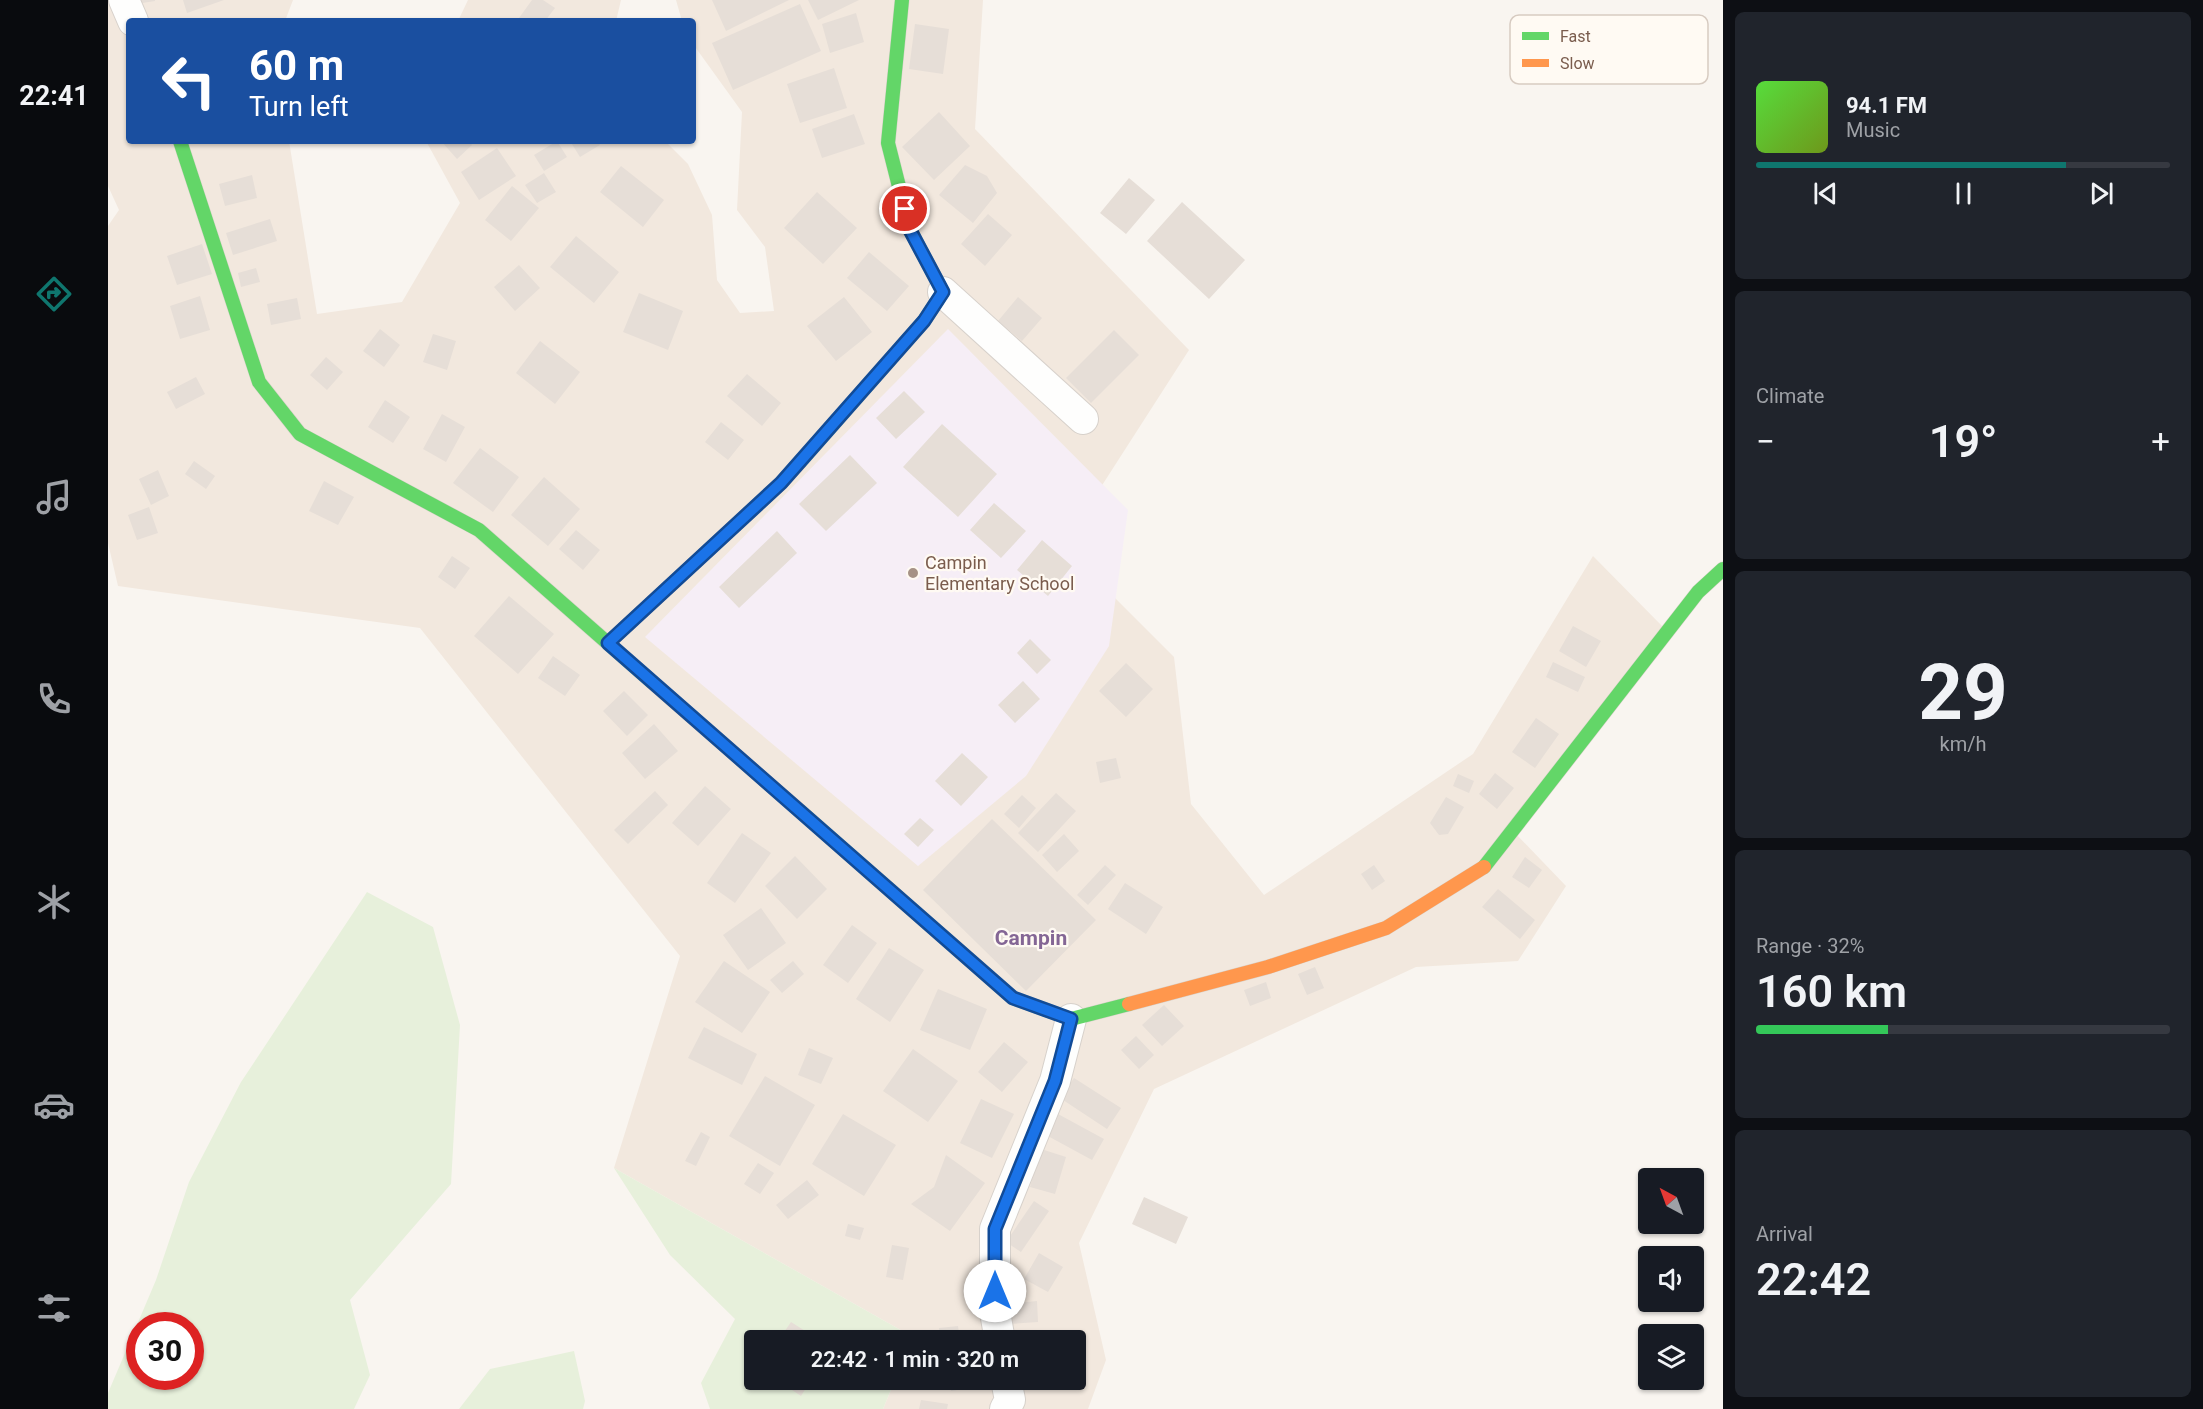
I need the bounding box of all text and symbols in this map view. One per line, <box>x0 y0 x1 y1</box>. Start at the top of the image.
legend <box>1510 15 1708 84</box>
text: Fast <box>1560 27 1591 46</box>
text: 60 m <box>249 41 344 90</box>
icon: left <box>150 42 228 120</box>
text: Slow <box>1560 54 1595 73</box>
text: 22:41 <box>19 80 89 112</box>
text: Turn left <box>249 91 349 123</box>
text: 94.1 FM <box>1846 93 1927 118</box>
text: Music <box>1846 118 1900 142</box>
icon: previous <box>1809 177 1842 210</box>
icon: pause <box>1947 177 1980 210</box>
icon: next <box>2085 177 2118 210</box>
pin <box>879 183 930 234</box>
icon: arrive <box>888 192 921 225</box>
icon: directions <box>33 273 75 315</box>
text: Climate <box>1756 384 1824 408</box>
text: 19° <box>1929 415 1997 468</box>
text: − <box>1756 422 1775 461</box>
text: + <box>2151 422 2170 461</box>
icon: music <box>33 476 75 518</box>
place label: Campin Elementary School <box>925 552 1074 594</box>
marker: Campin Elementary School <box>906 566 920 580</box>
text: 29 <box>1918 647 2008 738</box>
icon: phone <box>33 678 75 720</box>
text: km/h <box>1940 732 1986 756</box>
icon: climate <box>33 881 75 923</box>
district label: Campin <box>995 926 1067 950</box>
text: Range · 32% <box>1756 934 1864 958</box>
text: 160 km <box>1756 965 1907 1018</box>
icon: car <box>33 1084 75 1126</box>
north arrow <box>1638 1168 1704 1234</box>
map controls <box>1638 1168 1704 1390</box>
text: Arrival <box>1756 1222 1813 1246</box>
button: sound <box>1638 1246 1704 1312</box>
text: 22:42 <box>1756 1253 1871 1306</box>
position arrow <box>963 1259 1027 1323</box>
icon: filters <box>33 1287 75 1329</box>
speed limit sign: 30 <box>126 1312 204 1390</box>
button: layers <box>1638 1324 1704 1390</box>
text: 22:42 · 1 min · 320 m <box>811 1347 1019 1372</box>

